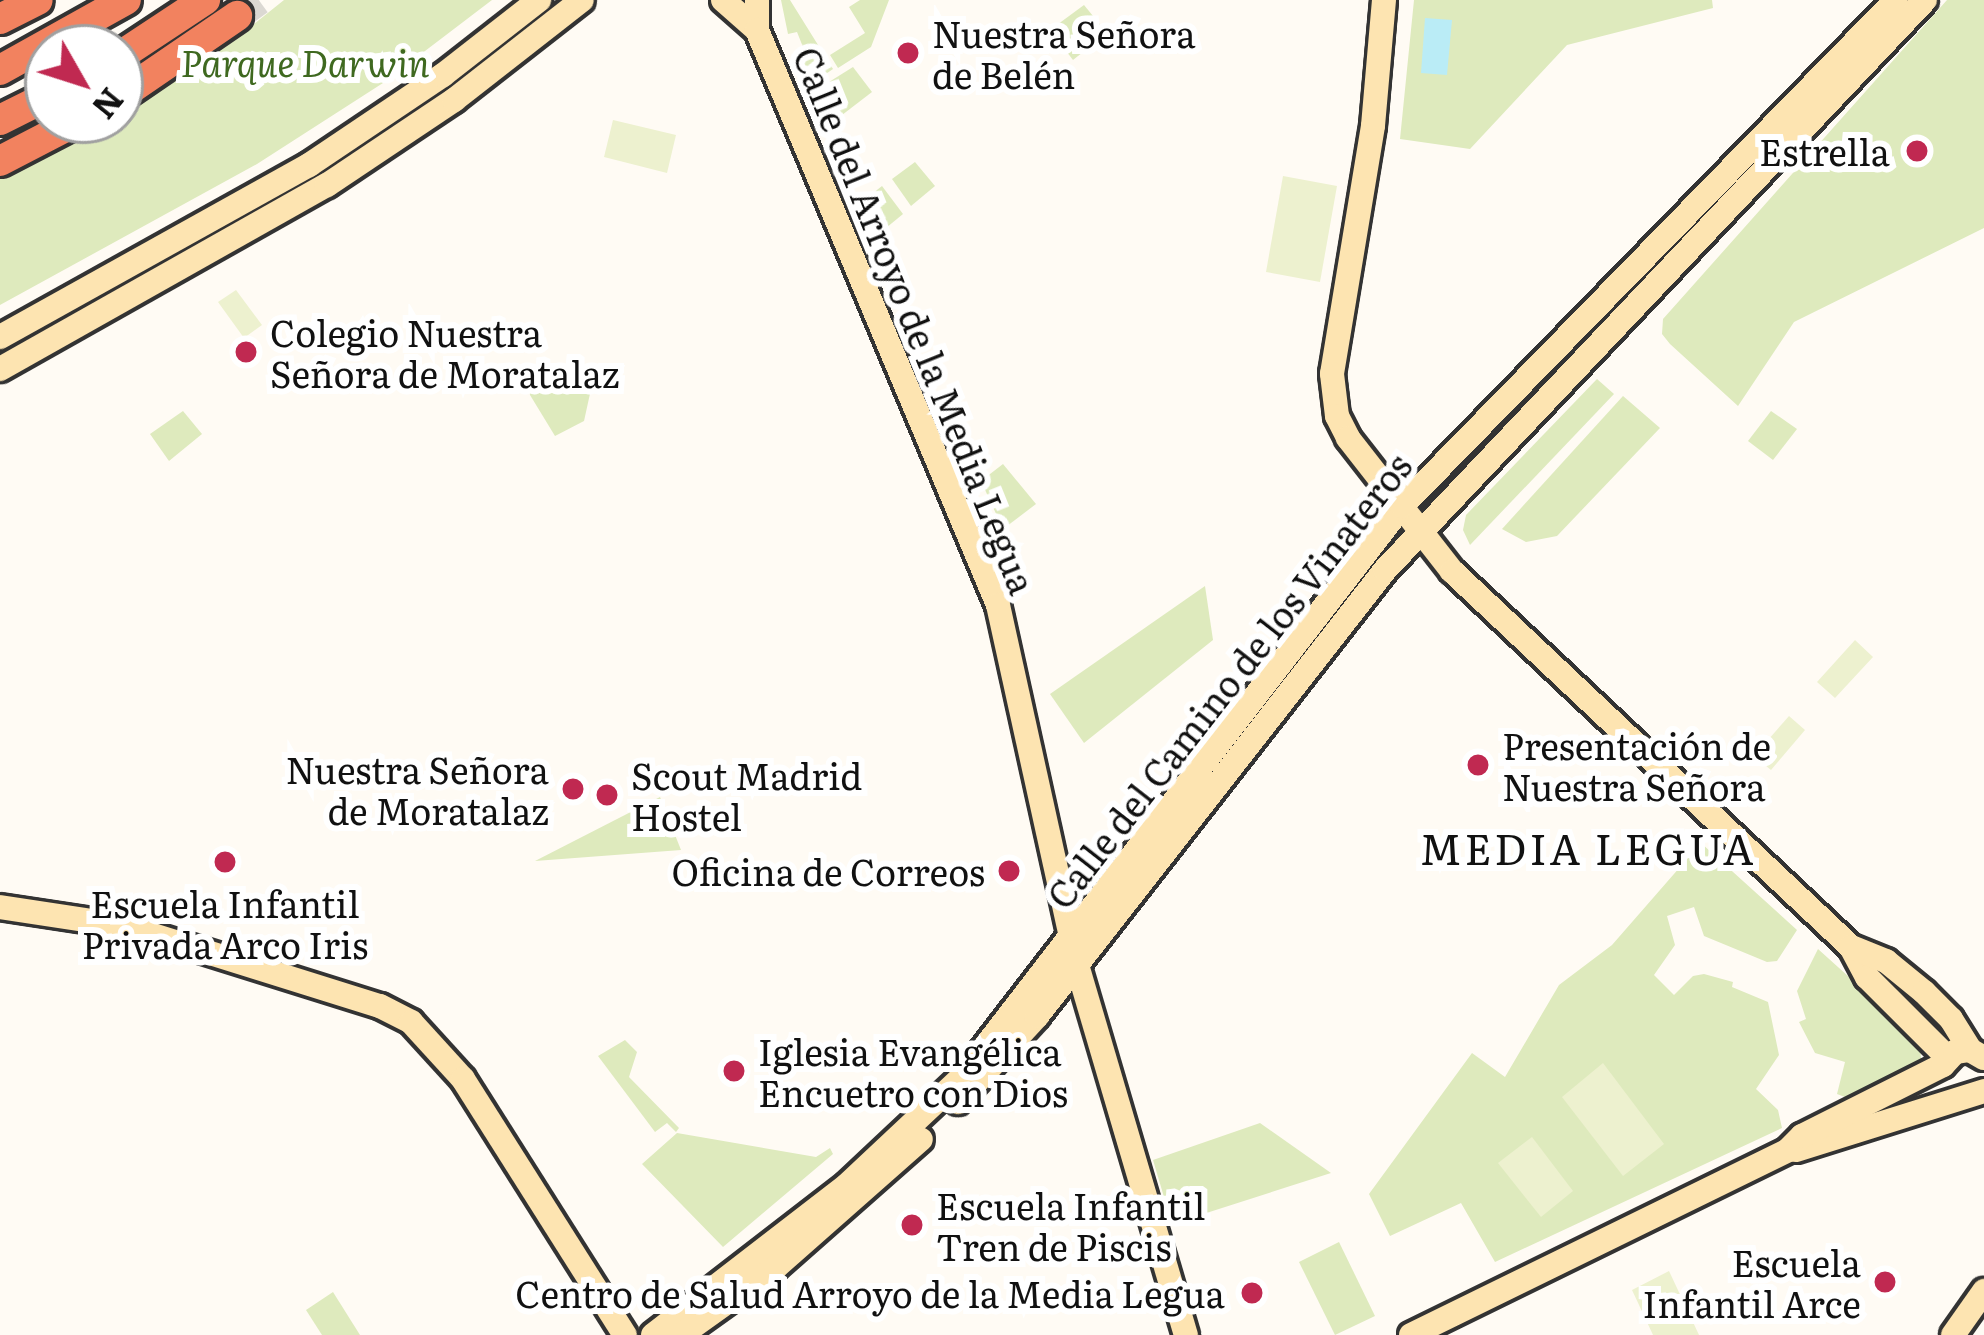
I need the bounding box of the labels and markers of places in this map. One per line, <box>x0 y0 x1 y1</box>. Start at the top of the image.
place label: Nuestra Señora de Belén <box>932 10 1196 95</box>
marker: Nuestra Señora de Belén <box>895 40 921 66</box>
place label: Estrella <box>1759 129 1890 173</box>
marker: Estrella <box>1901 135 1933 167</box>
place label: Colegio Nuestra Señora de Moratalaz <box>270 309 619 394</box>
marker: Colegio Nuestra Señora de Moratalaz <box>233 339 259 365</box>
place label: Presentación de Nuestra Señora <box>1502 722 1771 807</box>
place label: Nuestra Señora de Moratalaz <box>285 746 549 831</box>
place label: Scout Madrid Hostel <box>631 752 862 837</box>
marker: Presentación de Nuestra Señora <box>1465 752 1491 778</box>
marker: Nuestra Señora de Moratalaz <box>560 776 586 802</box>
marker: Scout Madrid Hostel <box>594 782 620 808</box>
marker: Escuela Infantil Privada Arco Iris <box>212 849 238 875</box>
place label: Oficina de Correos <box>671 849 985 893</box>
marker: Oficina de Correos <box>996 858 1022 884</box>
place label: Escuela Infantil Privada Arco Iris <box>82 880 368 965</box>
place label: Iglesia Evangélica Encuetro con Dios <box>758 1028 1068 1113</box>
marker: Iglesia Evangélica Encuetro con Dios <box>721 1058 747 1084</box>
place label: Escuela Infantil Tren de Piscis <box>936 1182 1205 1267</box>
marker: Escuela Infantil Tren de Piscis <box>899 1212 925 1238</box>
place label: Escuela Infantil Arce <box>1642 1239 1861 1324</box>
marker: Escuela Infantil Arce <box>1872 1269 1898 1295</box>
place label: Centro de Salud Arroyo de la Media Legua <box>515 1271 1225 1315</box>
marker: Centro de Salud Arroyo de la Media Legua <box>1236 1277 1268 1309</box>

